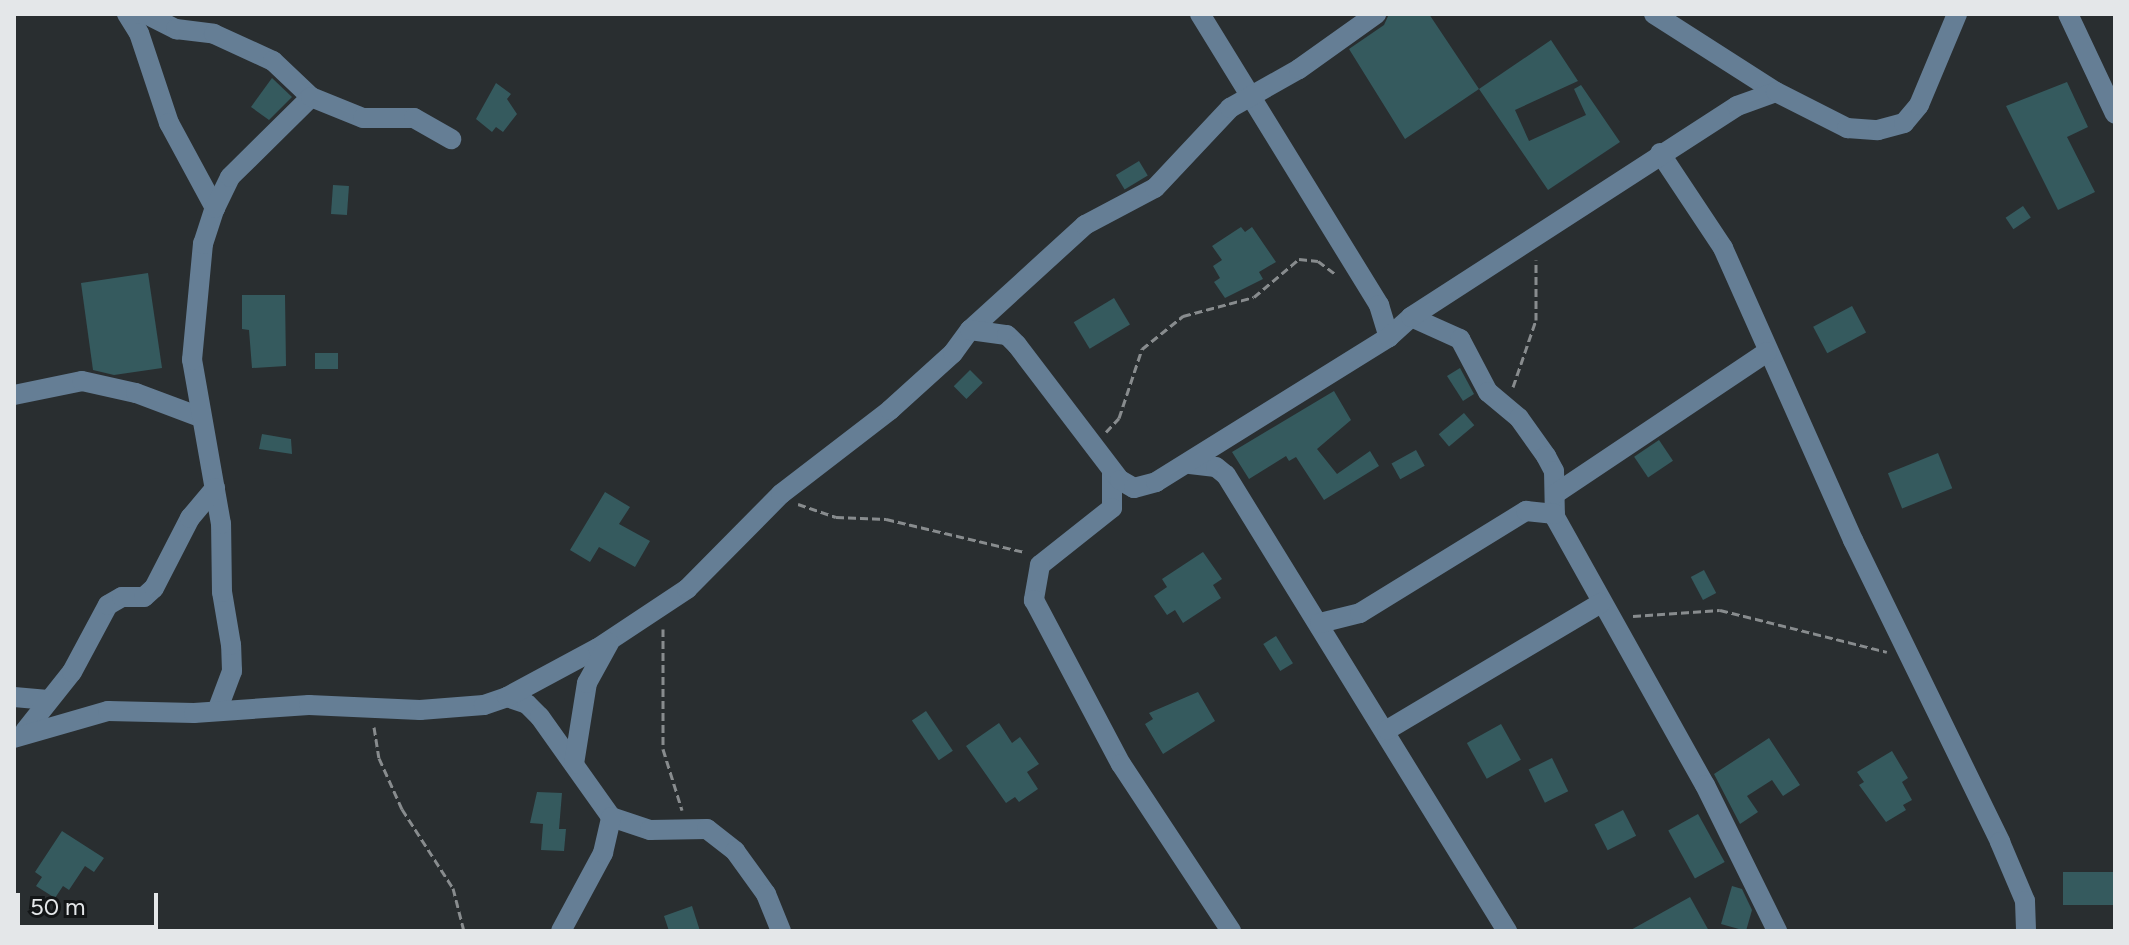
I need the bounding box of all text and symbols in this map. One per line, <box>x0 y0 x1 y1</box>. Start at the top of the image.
scale bar <box>20 877 162 927</box>
text: 50 m <box>30 892 86 921</box>

